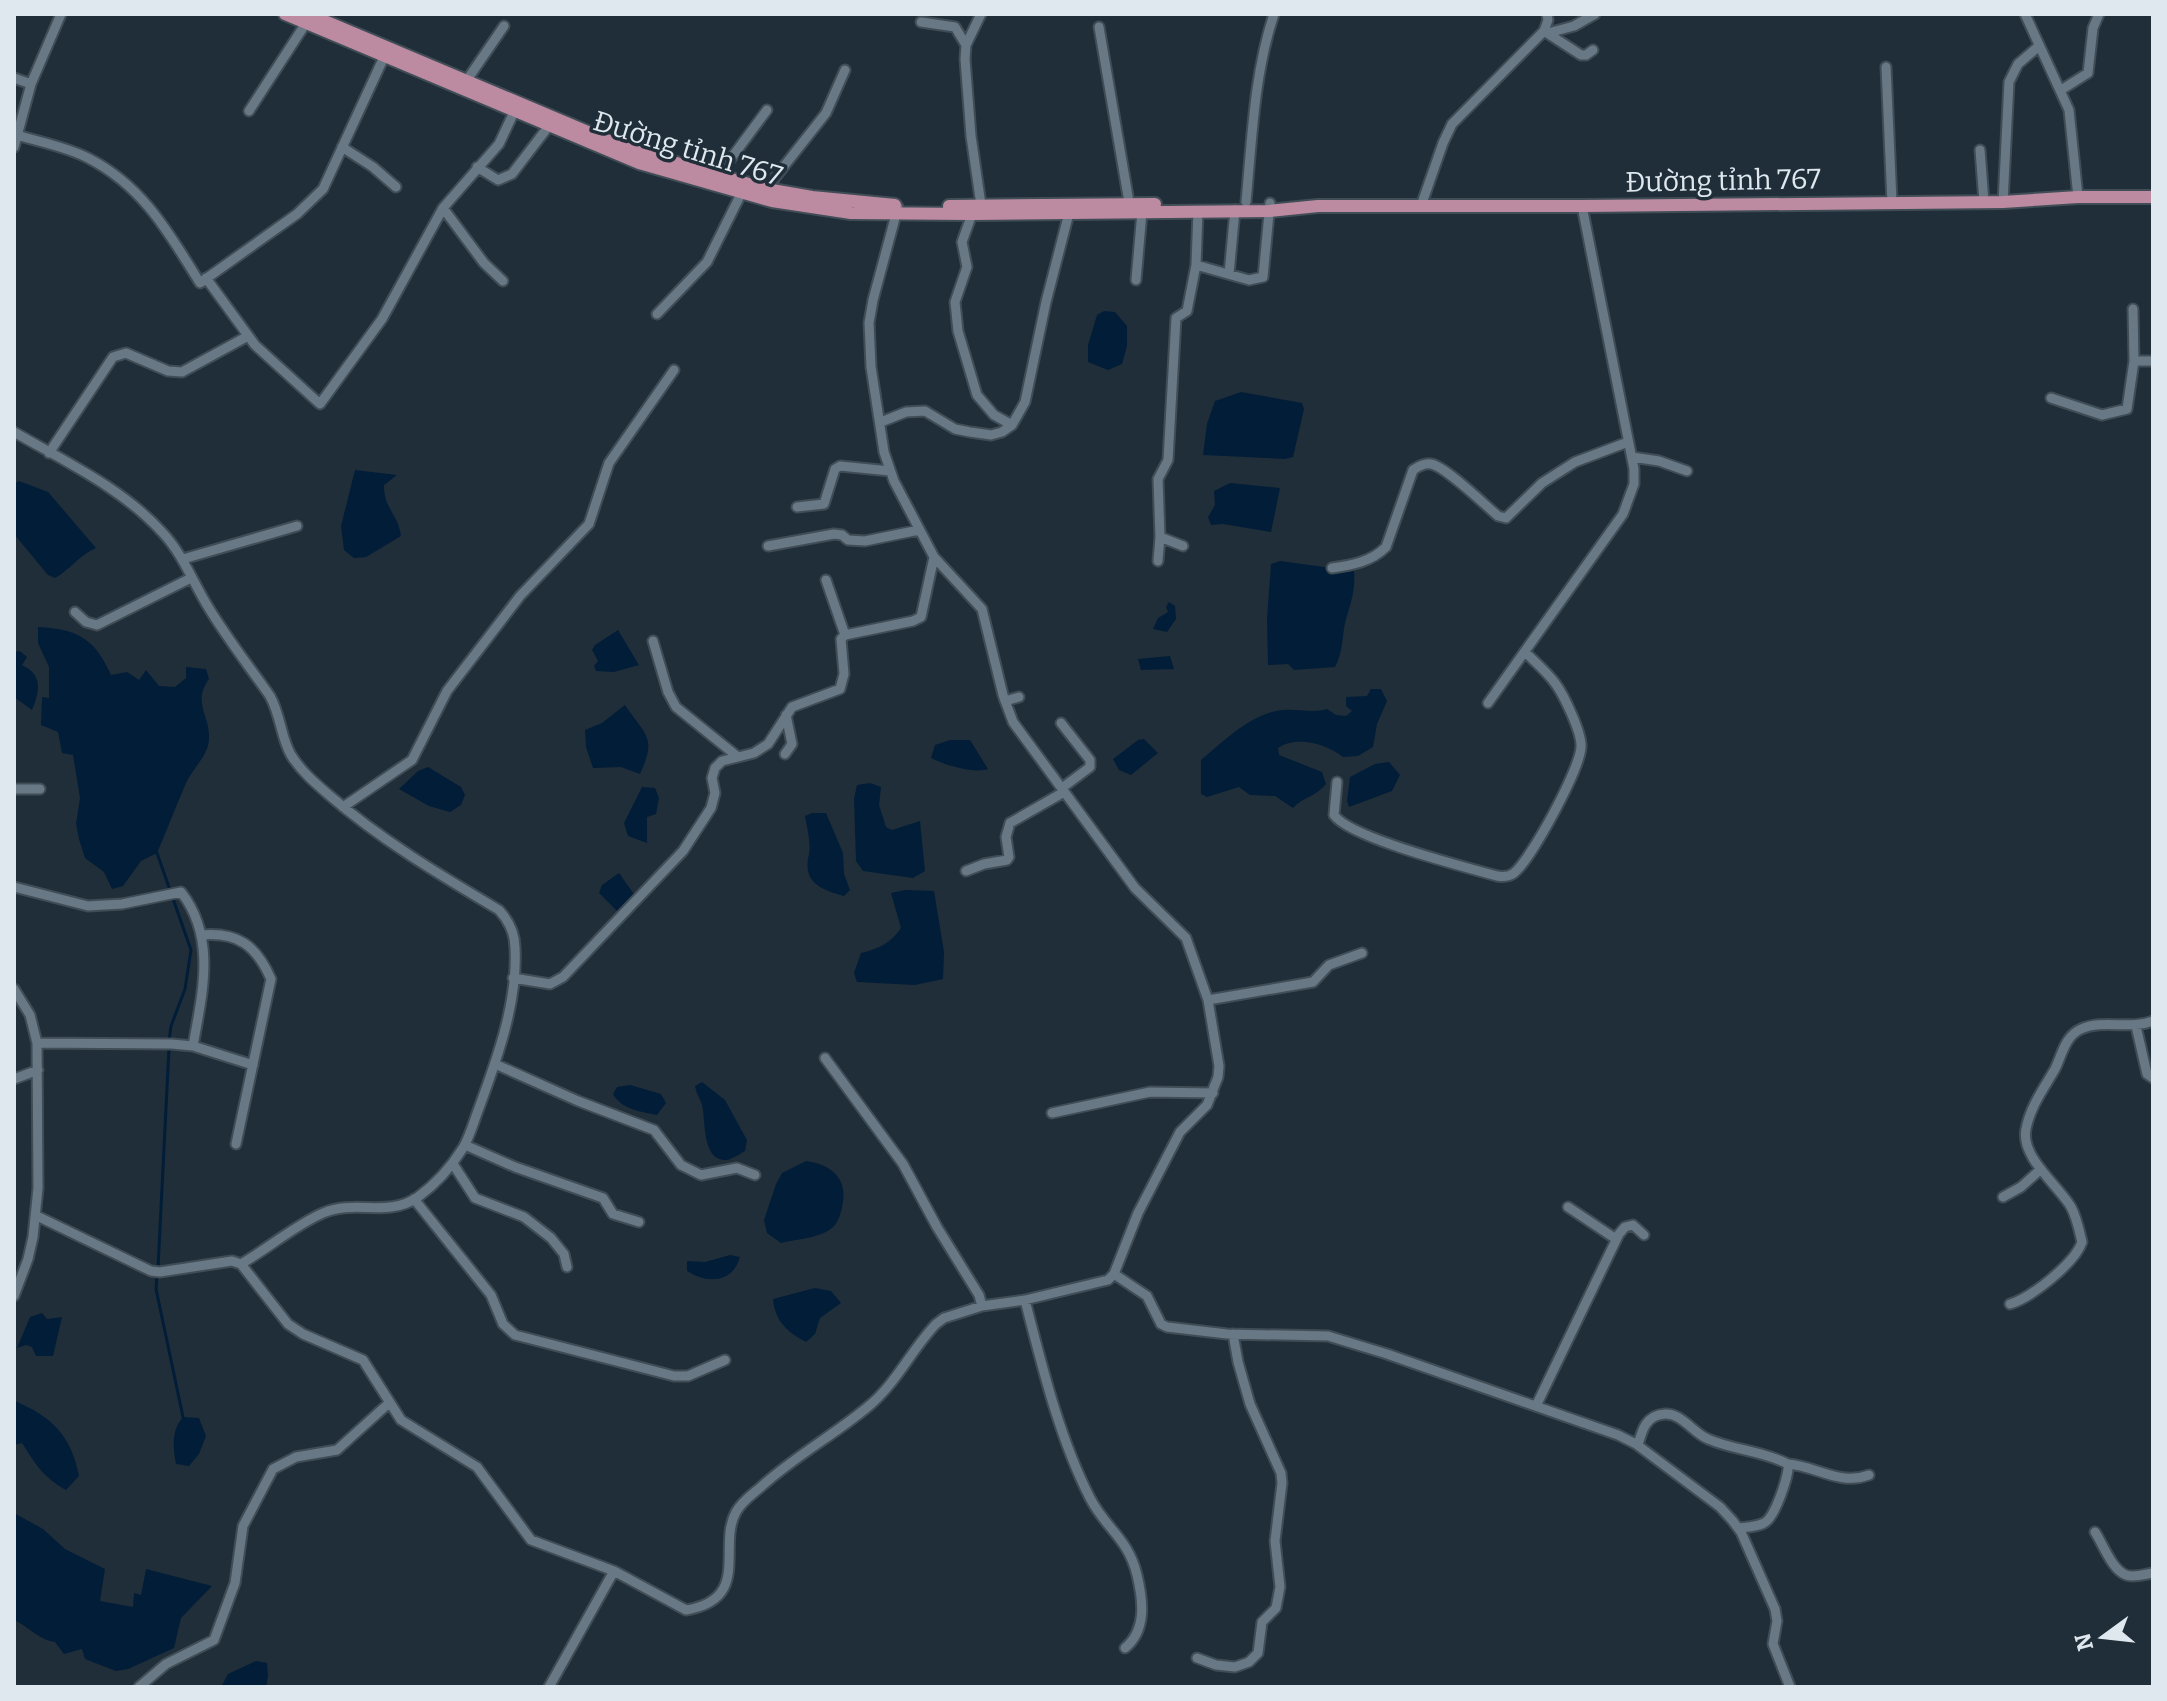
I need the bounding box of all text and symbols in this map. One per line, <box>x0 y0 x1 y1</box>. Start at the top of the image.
street label: Đường tỉnh 767 <box>589 104 786 193</box>
street label: Đường tỉnh 767 <box>1625 162 1821 199</box>
north arrow <box>2063 1597 2143 1677</box>
text: N <box>2069 1630 2099 1654</box>

